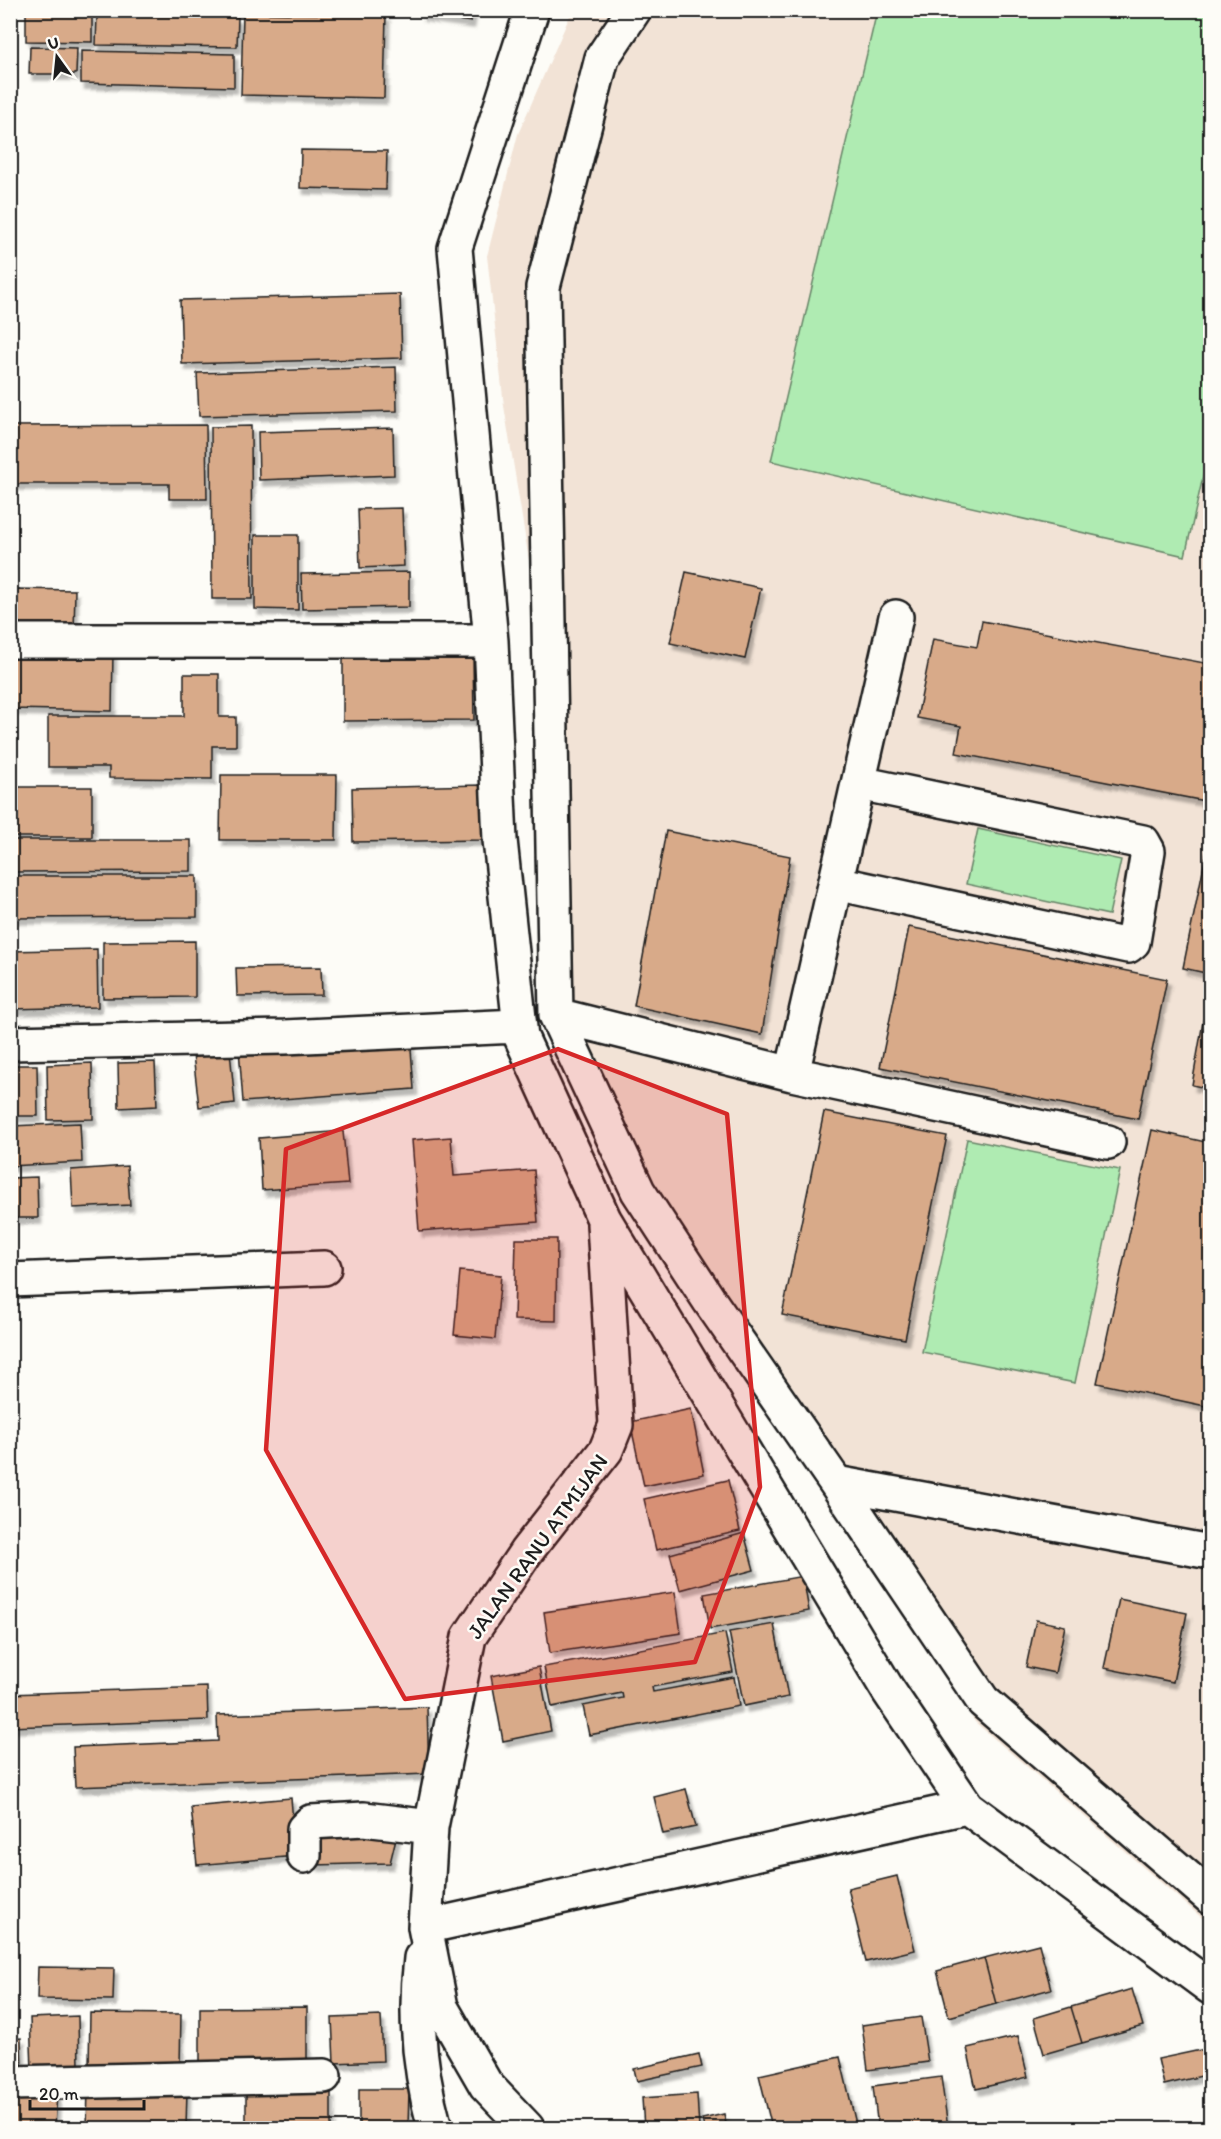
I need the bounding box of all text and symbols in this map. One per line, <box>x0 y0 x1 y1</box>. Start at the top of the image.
north arrow <box>27 27 87 87</box>
text: U <box>46 32 61 54</box>
street label: JALAN RANU ATMIJAN <box>461 1448 614 1644</box>
scale bar <box>30 2073 144 2111</box>
text: 20 m <box>39 2083 79 2105</box>

